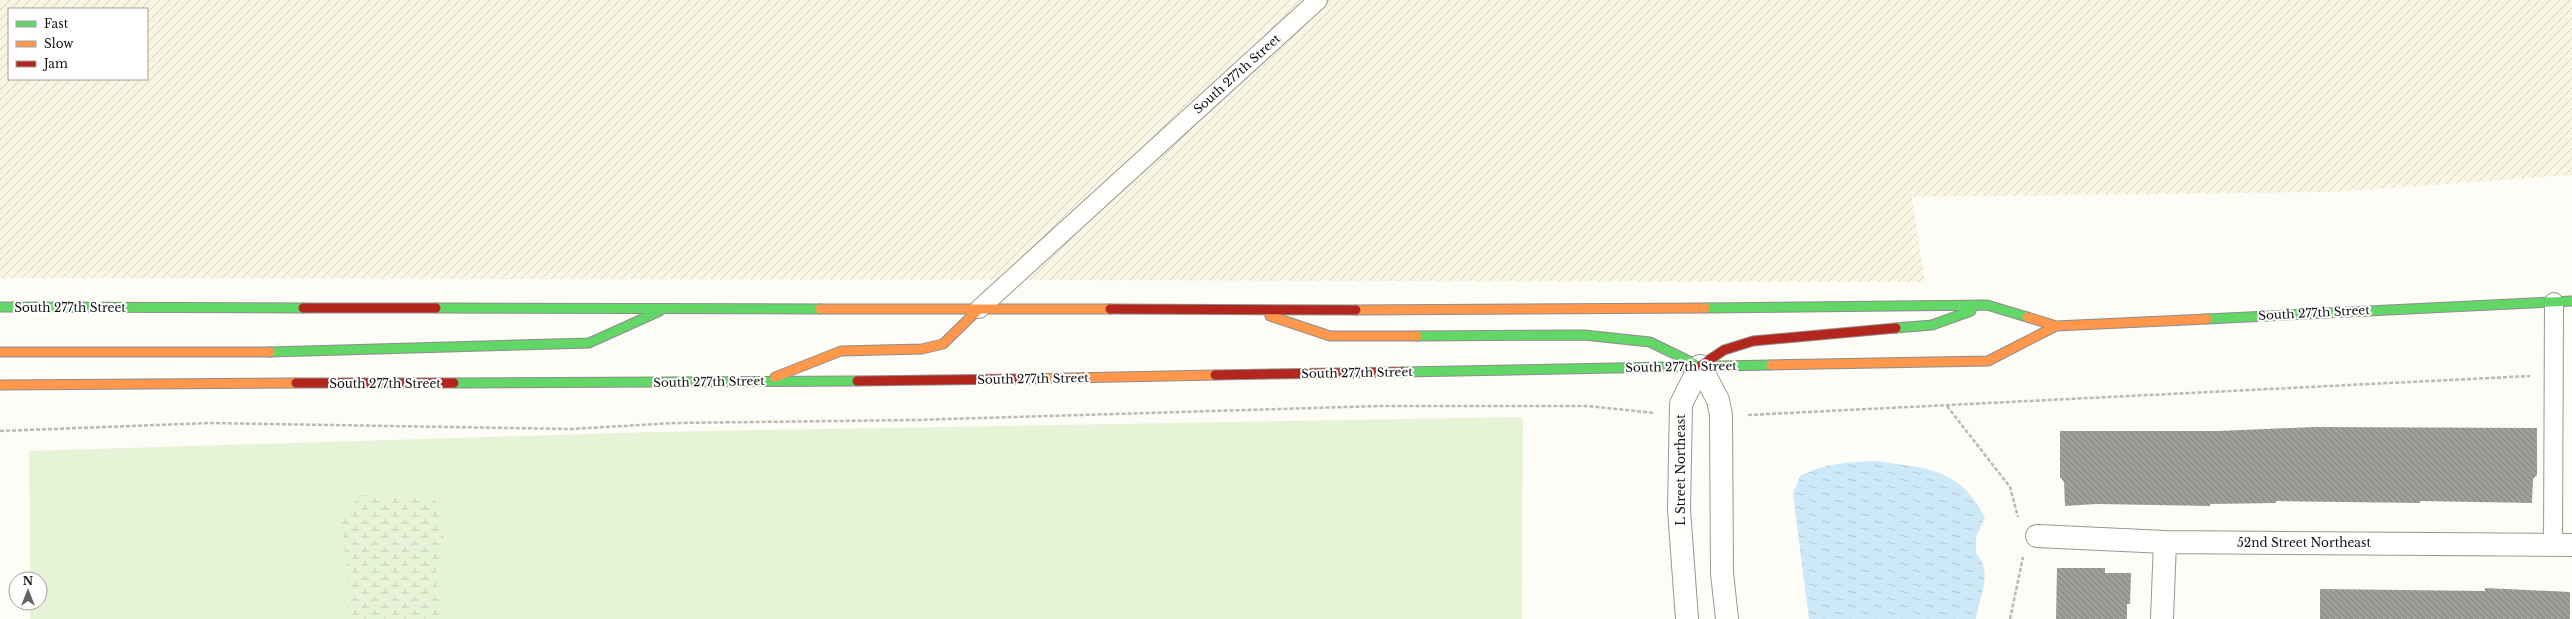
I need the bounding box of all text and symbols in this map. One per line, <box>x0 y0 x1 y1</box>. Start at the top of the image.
legend <box>8 8 148 80</box>
text: Fast <box>44 16 69 31</box>
street label: South 277th Street <box>1190 30 1284 117</box>
text: Slow <box>44 36 74 51</box>
text: Jam <box>42 56 68 71</box>
street label: South 277th Street <box>14 300 126 315</box>
street label: South 277th Street <box>2258 302 2371 323</box>
street label: South 277th Street <box>1625 358 1737 375</box>
street label: South 277th Street <box>1301 364 1413 381</box>
street label: South 277th Street <box>977 370 1089 387</box>
street label: South 277th Street <box>653 373 765 390</box>
street label: South 277th Street <box>329 376 441 391</box>
street label: L Street Northeast <box>1673 414 1688 526</box>
street label: 52nd Street Northeast <box>2237 535 2371 550</box>
north arrow <box>8 571 48 611</box>
text: N <box>23 574 34 588</box>

